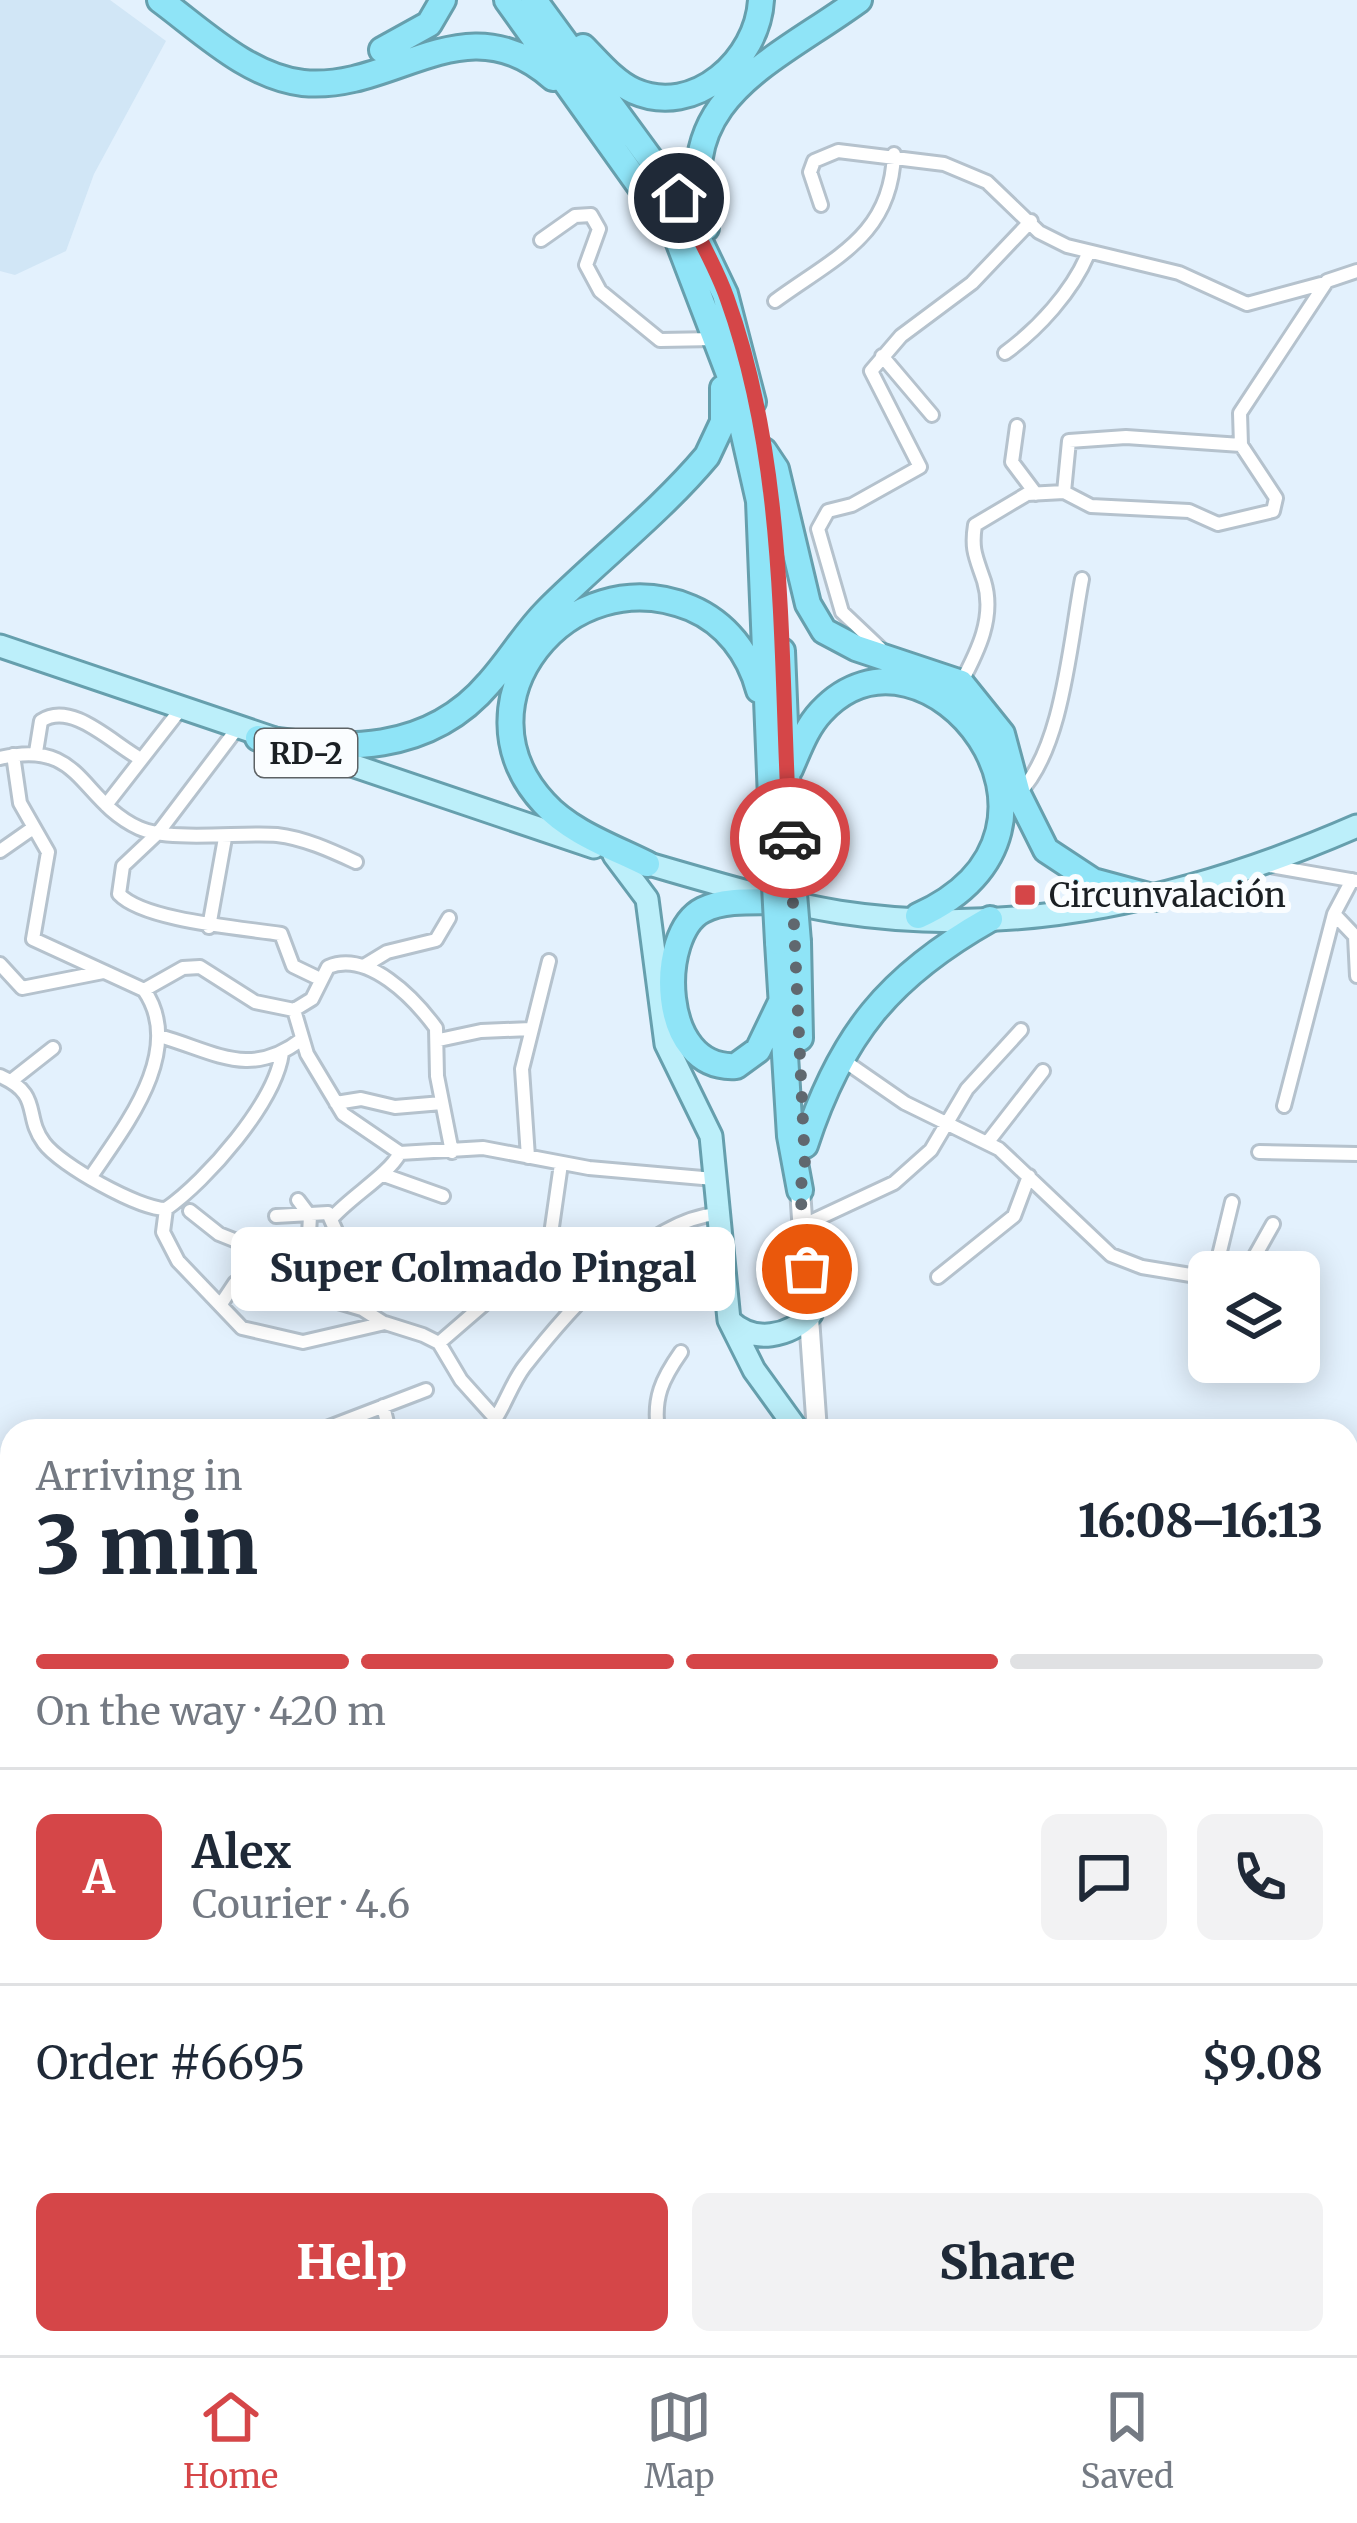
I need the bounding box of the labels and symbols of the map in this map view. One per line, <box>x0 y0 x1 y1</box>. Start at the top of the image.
pin <box>628 147 730 249</box>
road number: RD-2 <box>255 729 357 777</box>
courier <box>730 778 850 898</box>
place label: Circunvalación <box>1049 875 1286 916</box>
marker: Circunvalación <box>1012 882 1038 908</box>
pin <box>756 1218 858 1320</box>
callout: Super Colmado Pingal <box>231 1227 735 1311</box>

